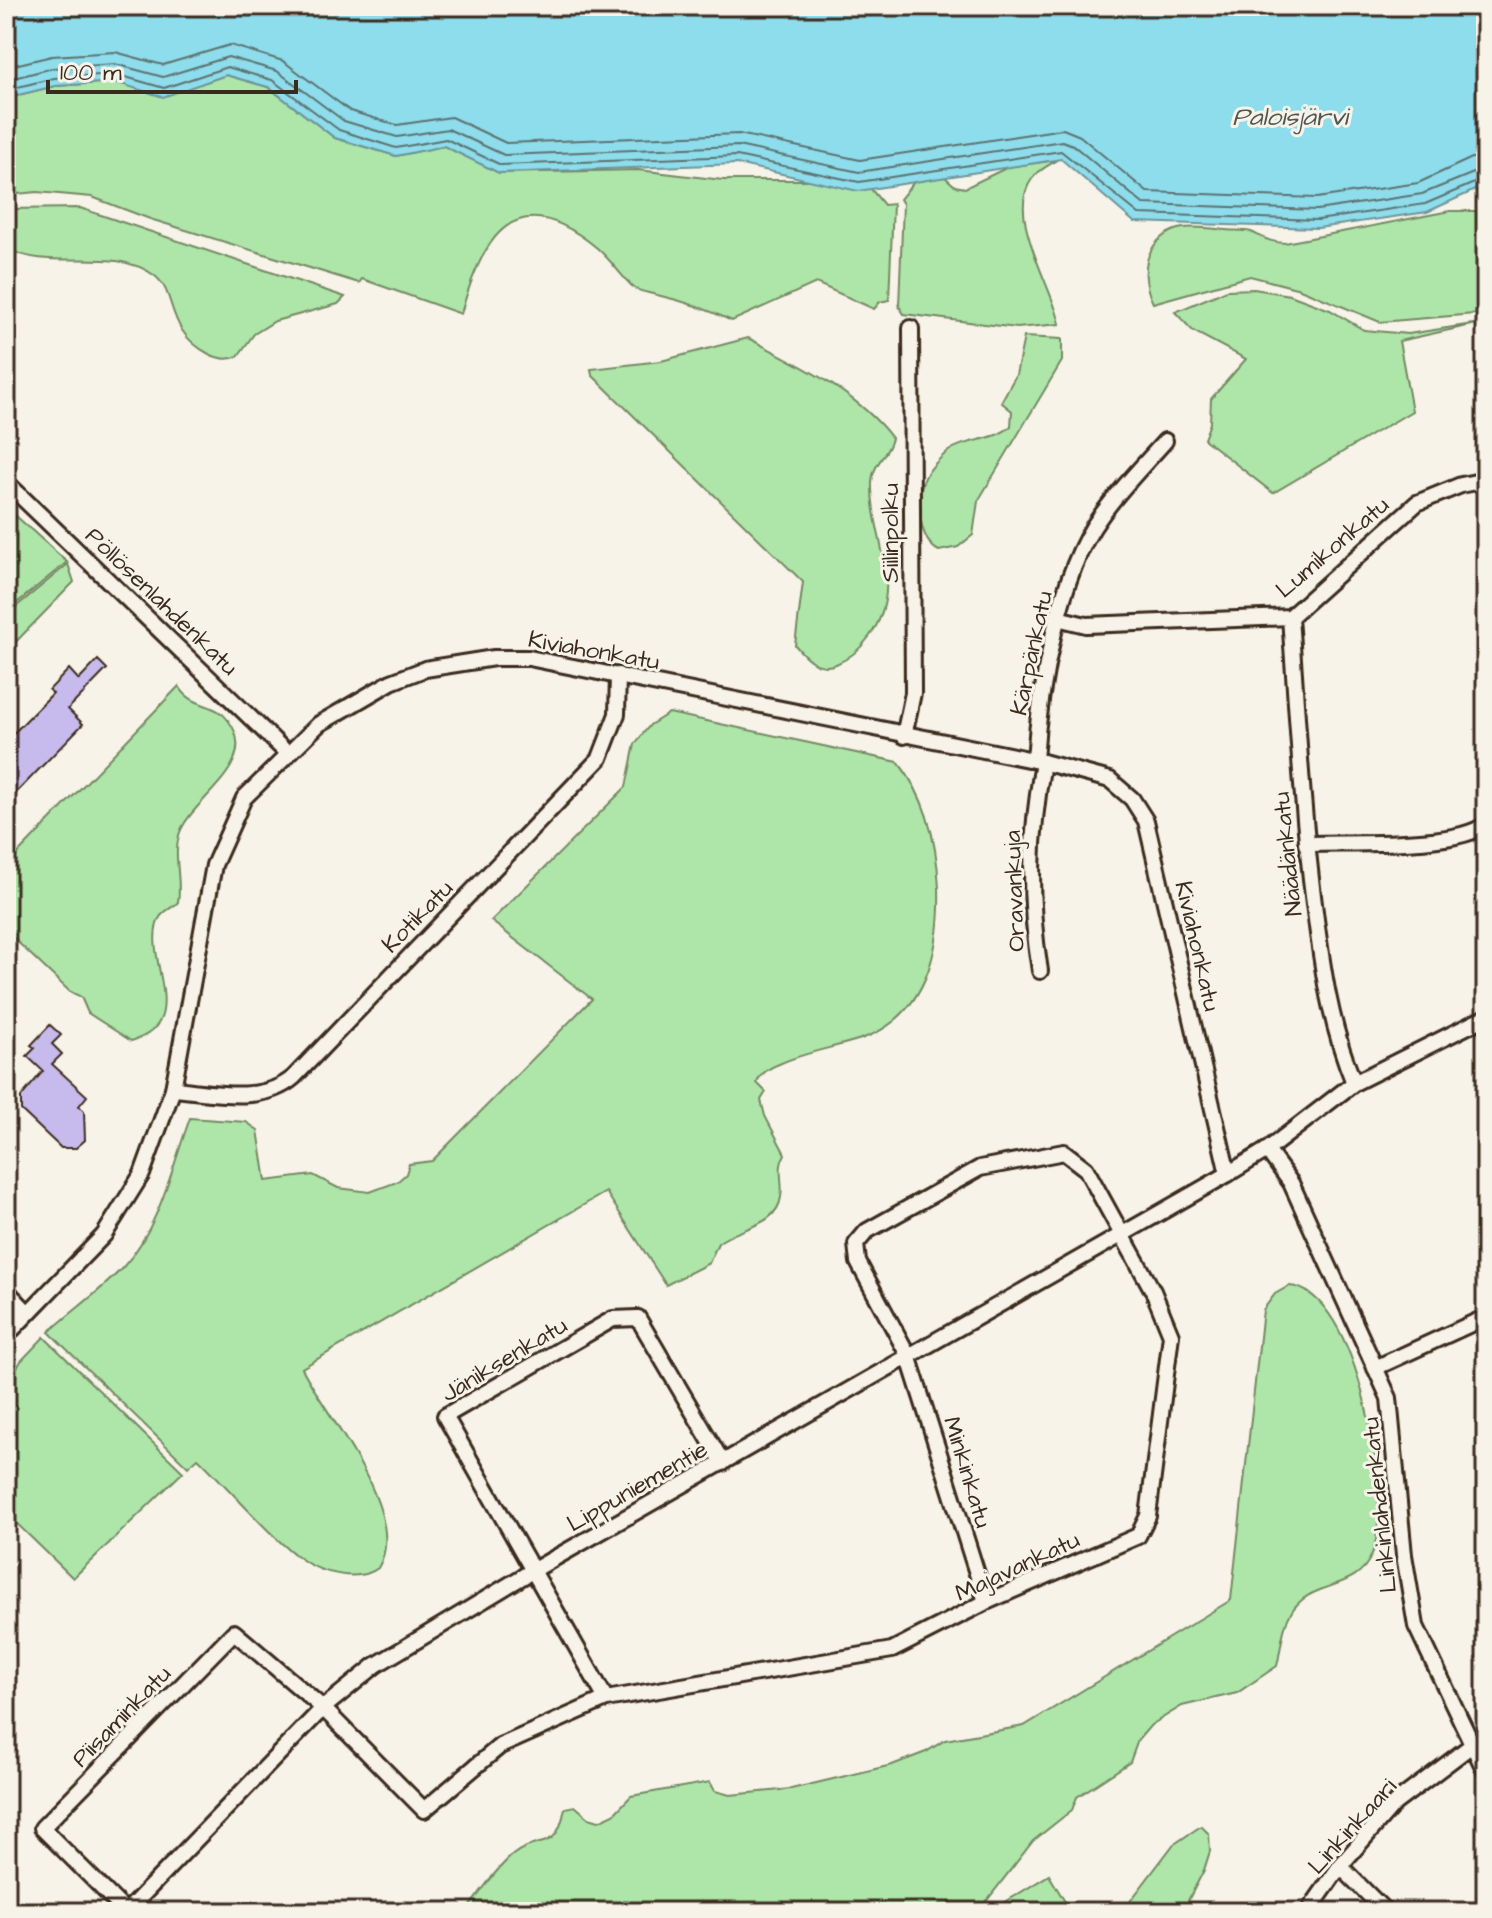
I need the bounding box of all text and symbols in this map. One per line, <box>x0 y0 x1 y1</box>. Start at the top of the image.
scale bar <box>48 44 296 94</box>
text: 100 m <box>60 56 122 90</box>
water label: Paloisjärvi <box>1232 99 1351 135</box>
street label: Siilinpolku <box>874 483 908 583</box>
street label: Lumikonkatu <box>1269 489 1397 607</box>
street label: Pöllösenlahdenkatu <box>77 520 245 684</box>
street label: Kärpänkatu <box>1002 588 1062 719</box>
street label: Kiviahonkatu <box>526 623 662 679</box>
street label: Näädänkatu <box>1265 790 1311 918</box>
street label: Oravankuja <box>996 830 1034 952</box>
street label: Kotikatu <box>374 872 461 961</box>
street label: Kiviahonkatu <box>1166 878 1229 1015</box>
street label: Jäniksenkatu <box>435 1309 574 1411</box>
street label: Minkinkatu <box>934 1412 1000 1532</box>
street label: Linkinlahdenkatu <box>1354 1415 1406 1595</box>
street label: Lippuniementie <box>561 1433 714 1541</box>
street label: Majavankatu <box>949 1523 1085 1611</box>
street label: Piisaminkatu <box>64 1658 179 1775</box>
street label: Linkinkaari <box>1300 1771 1405 1882</box>

